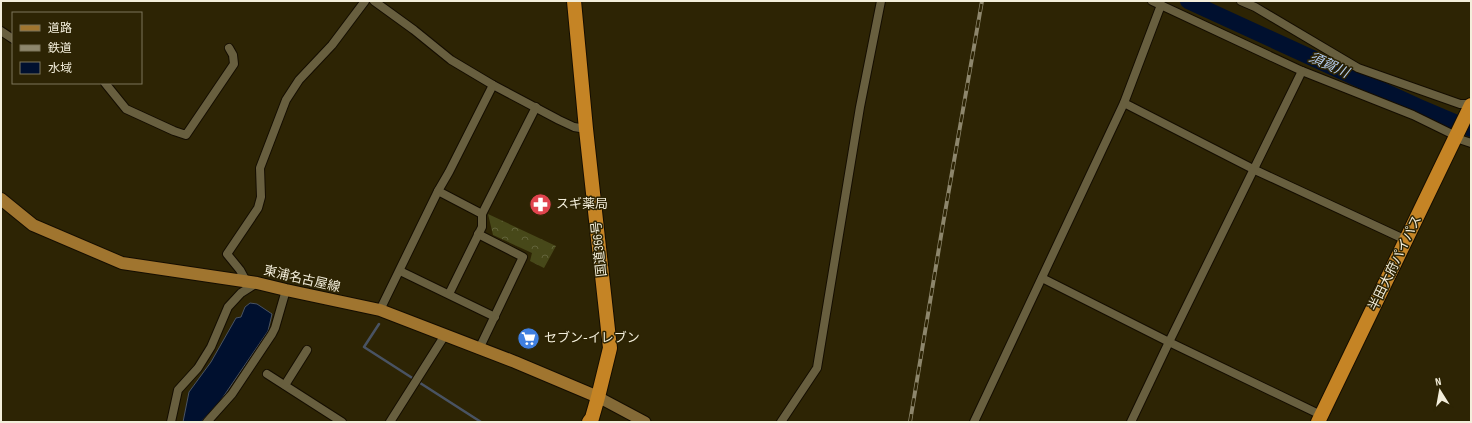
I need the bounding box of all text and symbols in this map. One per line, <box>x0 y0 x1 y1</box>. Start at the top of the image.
legend <box>12 12 142 84</box>
text: 道路 <box>48 21 72 36</box>
text: 鉄道 <box>48 41 72 56</box>
water label: 須賀川 <box>1306 49 1353 82</box>
text: 水域 <box>48 61 72 76</box>
pharmacy icon: スギ薬局 <box>527 191 553 217</box>
place label: スギ薬局 <box>556 196 608 212</box>
street label: 半田大府パイパス <box>1365 213 1425 313</box>
street label: 国道366号 <box>588 220 610 278</box>
street label: 東浦名古屋線 <box>262 262 342 296</box>
supermarket icon: セブン-イレブン <box>516 325 542 351</box>
place label: セブン-イレブン <box>544 330 640 346</box>
north arrow <box>1420 371 1460 411</box>
text: N <box>1434 375 1442 389</box>

